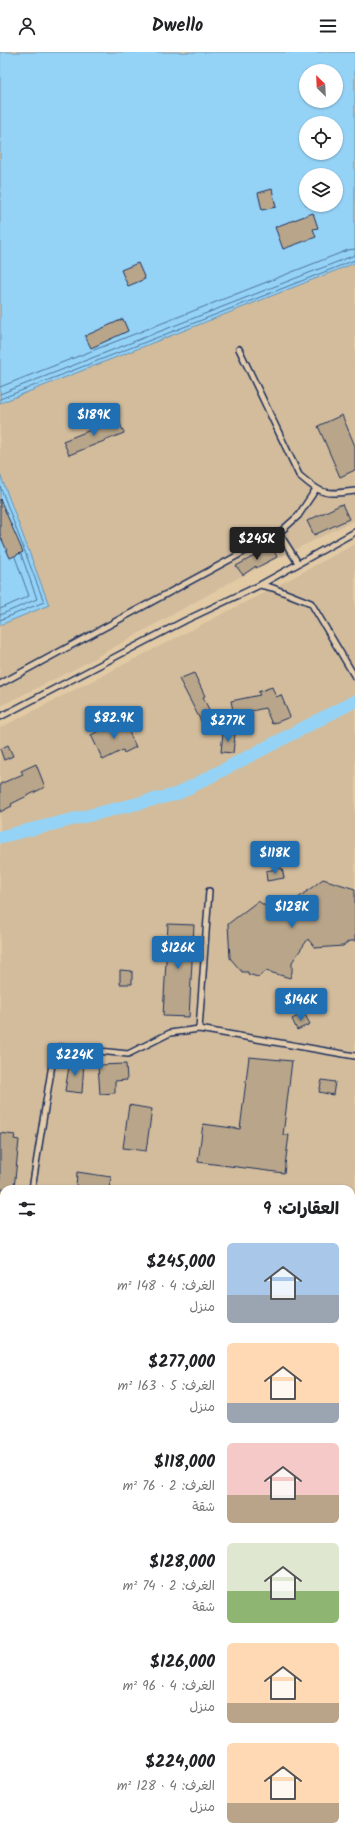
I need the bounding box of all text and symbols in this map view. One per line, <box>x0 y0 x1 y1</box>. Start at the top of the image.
text: Dwello <box>152 12 203 41</box>
icon: person <box>16 15 38 37</box>
icon: menu <box>317 15 339 37</box>
north arrow <box>299 64 343 108</box>
map controls <box>299 64 343 212</box>
button: locate <box>299 116 343 160</box>
button: layers <box>299 168 343 212</box>
pin: $189K <box>66 403 122 437</box>
text: $189K <box>77 405 111 426</box>
pin: $245K <box>229 527 285 561</box>
text: $245K <box>239 529 275 550</box>
pin: $82.9K <box>81 706 147 740</box>
text: $82.9K <box>94 708 134 729</box>
pin: $277K <box>200 709 256 743</box>
text: $277K <box>210 711 246 732</box>
pin: $118K <box>247 841 303 875</box>
text: $118K <box>259 843 291 864</box>
pin: $128K <box>264 895 320 929</box>
text: $128K <box>275 897 309 918</box>
pin: $126K <box>150 936 206 970</box>
text: $126K <box>161 938 195 959</box>
pin: $146K <box>273 988 329 1022</box>
text: $146K <box>284 990 318 1011</box>
pin: $224K <box>47 1043 103 1077</box>
text: $224K <box>56 1045 94 1066</box>
text: العقارات: 9 <box>263 1196 339 1223</box>
icon: filters <box>16 1198 38 1220</box>
text: $245,000 <box>147 1249 215 1276</box>
icon: home <box>259 1259 307 1307</box>
text: الغرف: 4 · 148 m² <box>117 1276 215 1297</box>
text: منزل <box>189 1297 215 1318</box>
text: $277,000 <box>148 1349 215 1376</box>
icon: home <box>259 1359 307 1407</box>
text: الغرف: 5 · 163 m² <box>118 1376 215 1397</box>
text: منزل <box>189 1397 215 1418</box>
text: $118,000 <box>154 1449 215 1476</box>
icon: home <box>259 1459 307 1507</box>
text: الغرف: 2 · 76 m² <box>123 1476 215 1497</box>
text: شقة <box>192 1497 215 1518</box>
text: $128,000 <box>149 1549 215 1576</box>
icon: home <box>259 1559 307 1607</box>
text: الغرف: 2 · 74 m² <box>123 1576 215 1597</box>
text: شقة <box>192 1597 215 1618</box>
text: $126,000 <box>150 1649 215 1676</box>
icon: home <box>259 1659 307 1707</box>
text: الغرف: 4 · 96 m² <box>123 1676 215 1697</box>
text: منزل <box>189 1697 215 1718</box>
text: $224,000 <box>145 1749 215 1776</box>
icon: home <box>259 1759 307 1807</box>
text: الغرف: 4 · 128 m² <box>117 1776 215 1797</box>
text: منزل <box>189 1797 215 1818</box>

